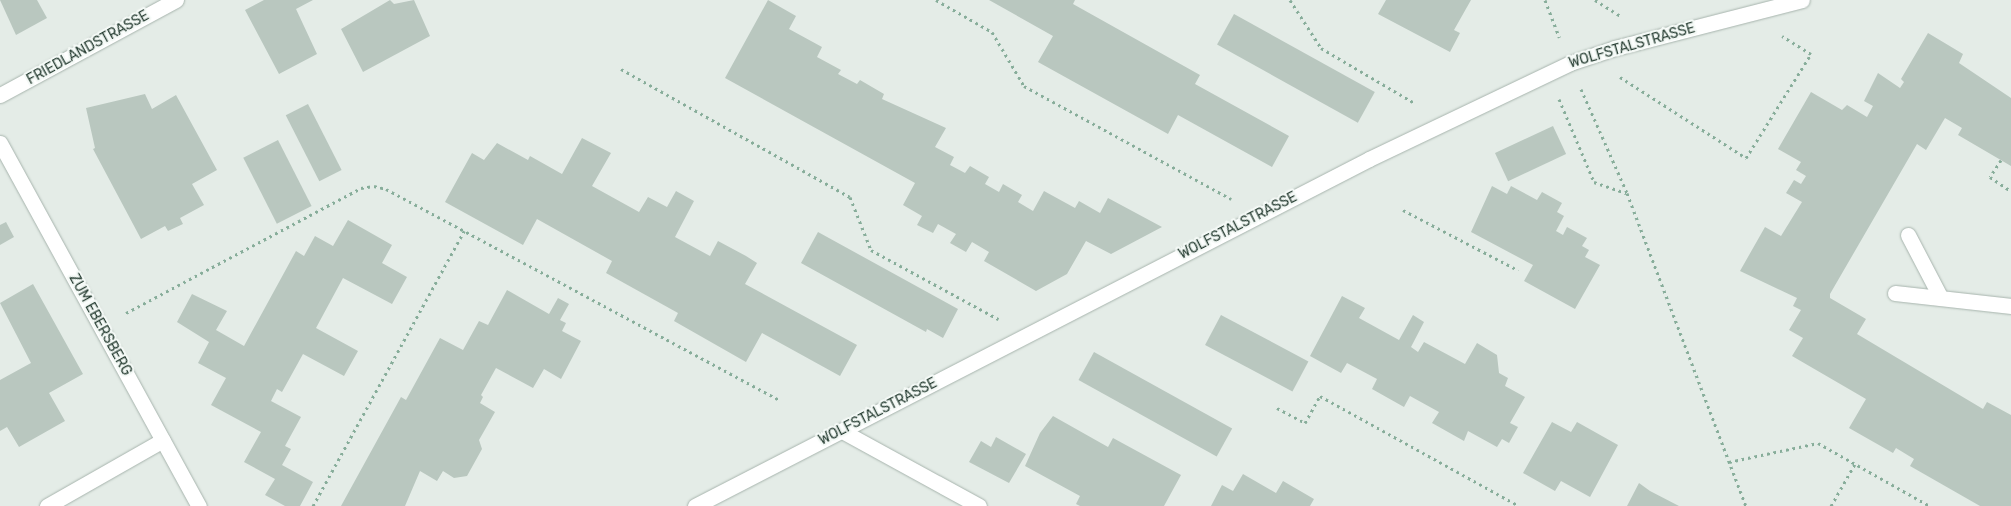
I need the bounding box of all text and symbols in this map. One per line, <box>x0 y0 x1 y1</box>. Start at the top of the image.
street label: FRIEDLANDSTRASSE <box>24 7 152 89</box>
street label: WOLFSTALSTRASSE <box>1567 20 1697 72</box>
street label: WOLFSTALSTRASSE <box>1176 189 1300 263</box>
street label: ZUM EBERSBERG <box>65 271 135 379</box>
street label: WOLFSTALSTRASSE <box>816 375 940 449</box>

